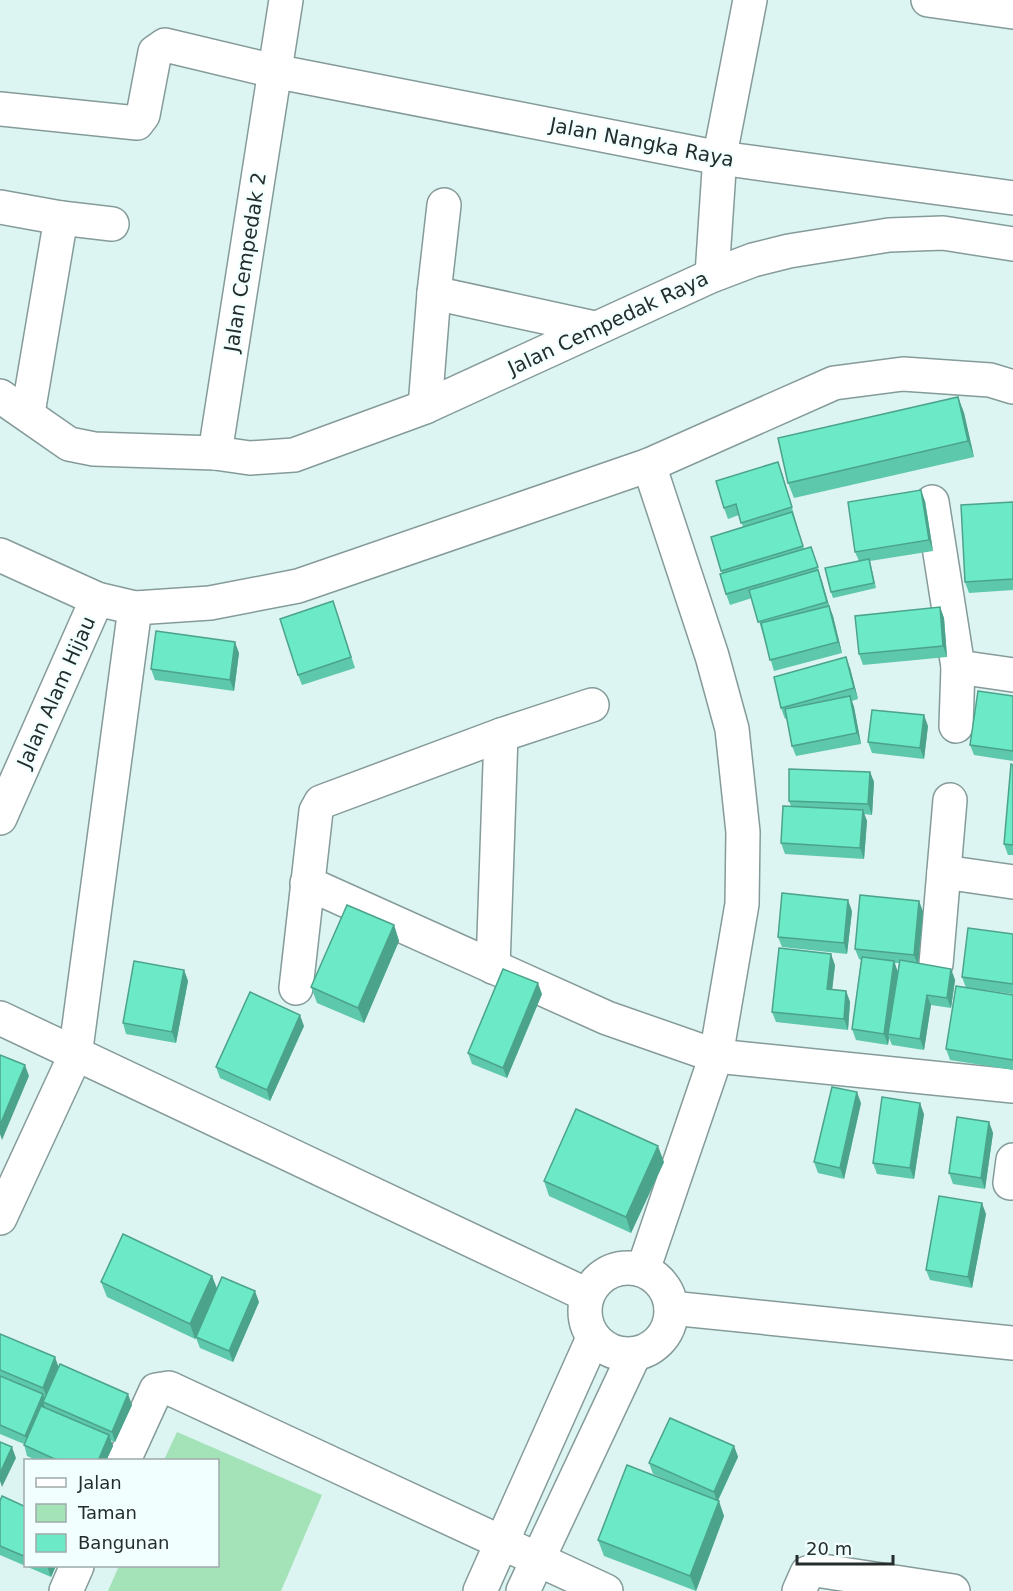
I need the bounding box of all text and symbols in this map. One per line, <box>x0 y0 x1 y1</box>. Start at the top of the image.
street label: Jalan Nangka Raya <box>546 112 736 172</box>
street label: Jalan Cempedak 2 <box>219 171 271 355</box>
street label: Jalan Cempedak Raya <box>502 266 712 381</box>
street label: Jalan Alam Hijau <box>11 612 100 773</box>
legend <box>24 1459 219 1567</box>
text: Jalan <box>77 1472 122 1493</box>
text: Taman <box>77 1502 137 1523</box>
scale bar <box>797 1528 893 1566</box>
text: Bangunan <box>78 1532 169 1553</box>
text: 20 m <box>806 1538 852 1559</box>

